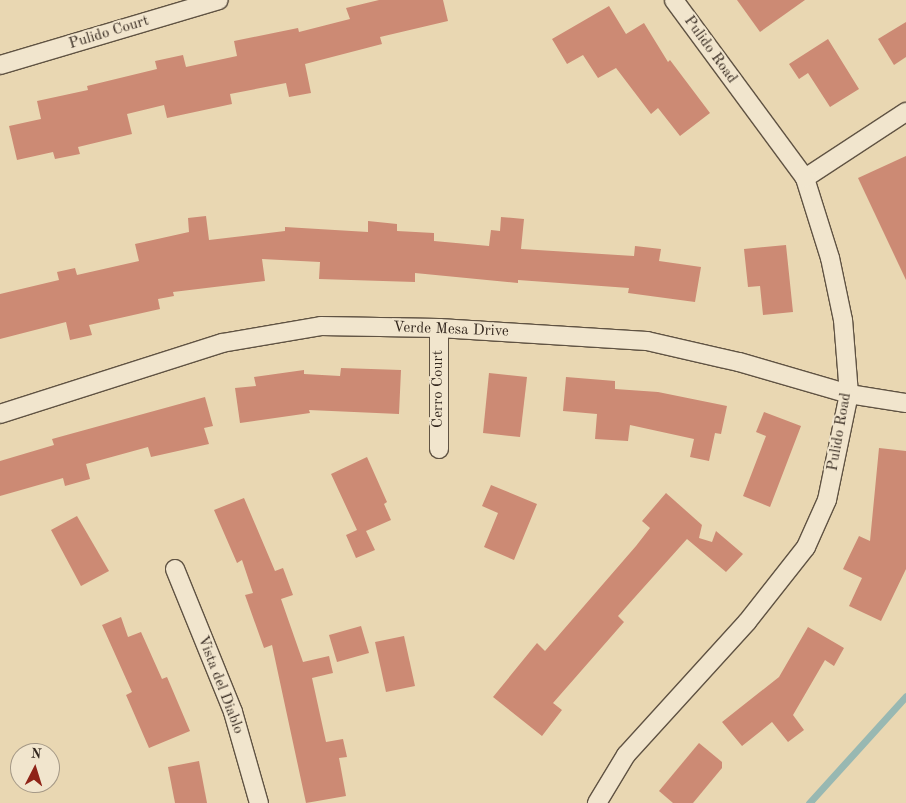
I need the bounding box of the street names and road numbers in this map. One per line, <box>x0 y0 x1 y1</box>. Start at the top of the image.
street label: Pulido Court <box>67 12 151 54</box>
street label: Pulido Road <box>679 13 741 87</box>
street label: Verde Mesa Drive <box>393 319 509 341</box>
street label: Cerro Court <box>430 350 448 428</box>
street label: Pulido Road <box>824 391 856 473</box>
street label: Vista del Diablo <box>193 633 247 737</box>

